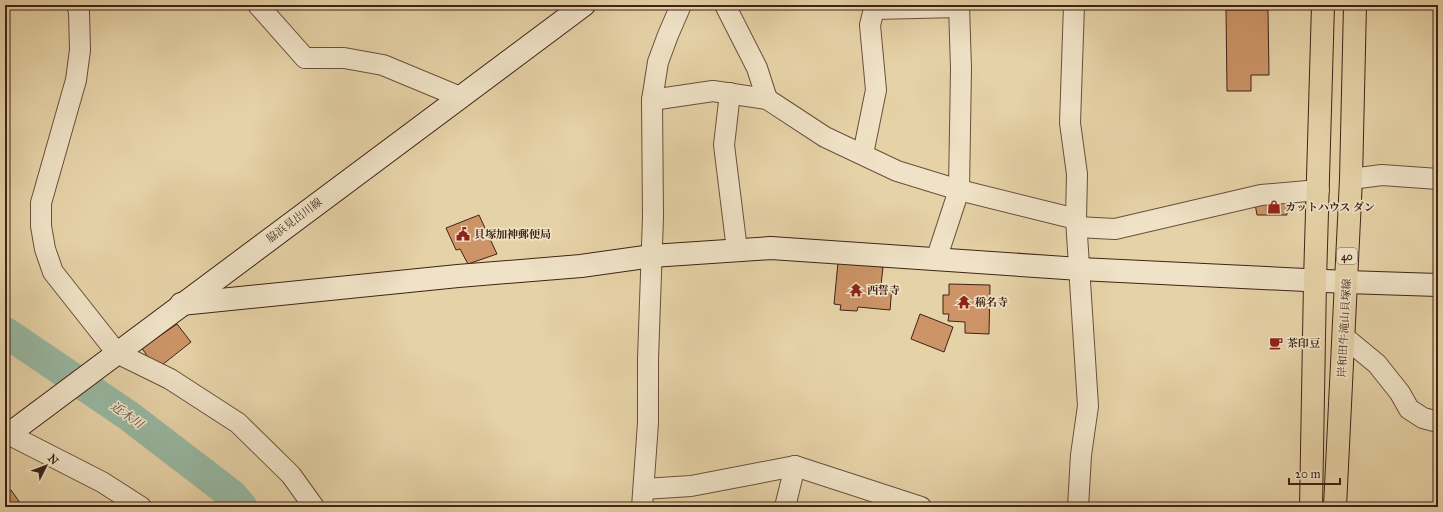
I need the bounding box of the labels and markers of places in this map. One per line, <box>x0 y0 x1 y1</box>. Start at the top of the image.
shop icon: カットハウス ダン <box>1266 199 1282 215</box>
place label: カットハウス ダン <box>1285 201 1375 214</box>
public building icon: 貝塚加神郵便局 <box>455 226 471 242</box>
place label: 貝塚加神郵便局 <box>474 228 551 241</box>
temple icon: 西誓寺 <box>848 282 864 298</box>
place label: 西誓寺 <box>867 284 900 297</box>
temple icon: 稱名寺 <box>956 294 972 310</box>
place label: 稱名寺 <box>975 296 1008 309</box>
cafe icon: 茶印豆 <box>1268 335 1284 351</box>
place label: 茶印豆 <box>1287 337 1321 350</box>

